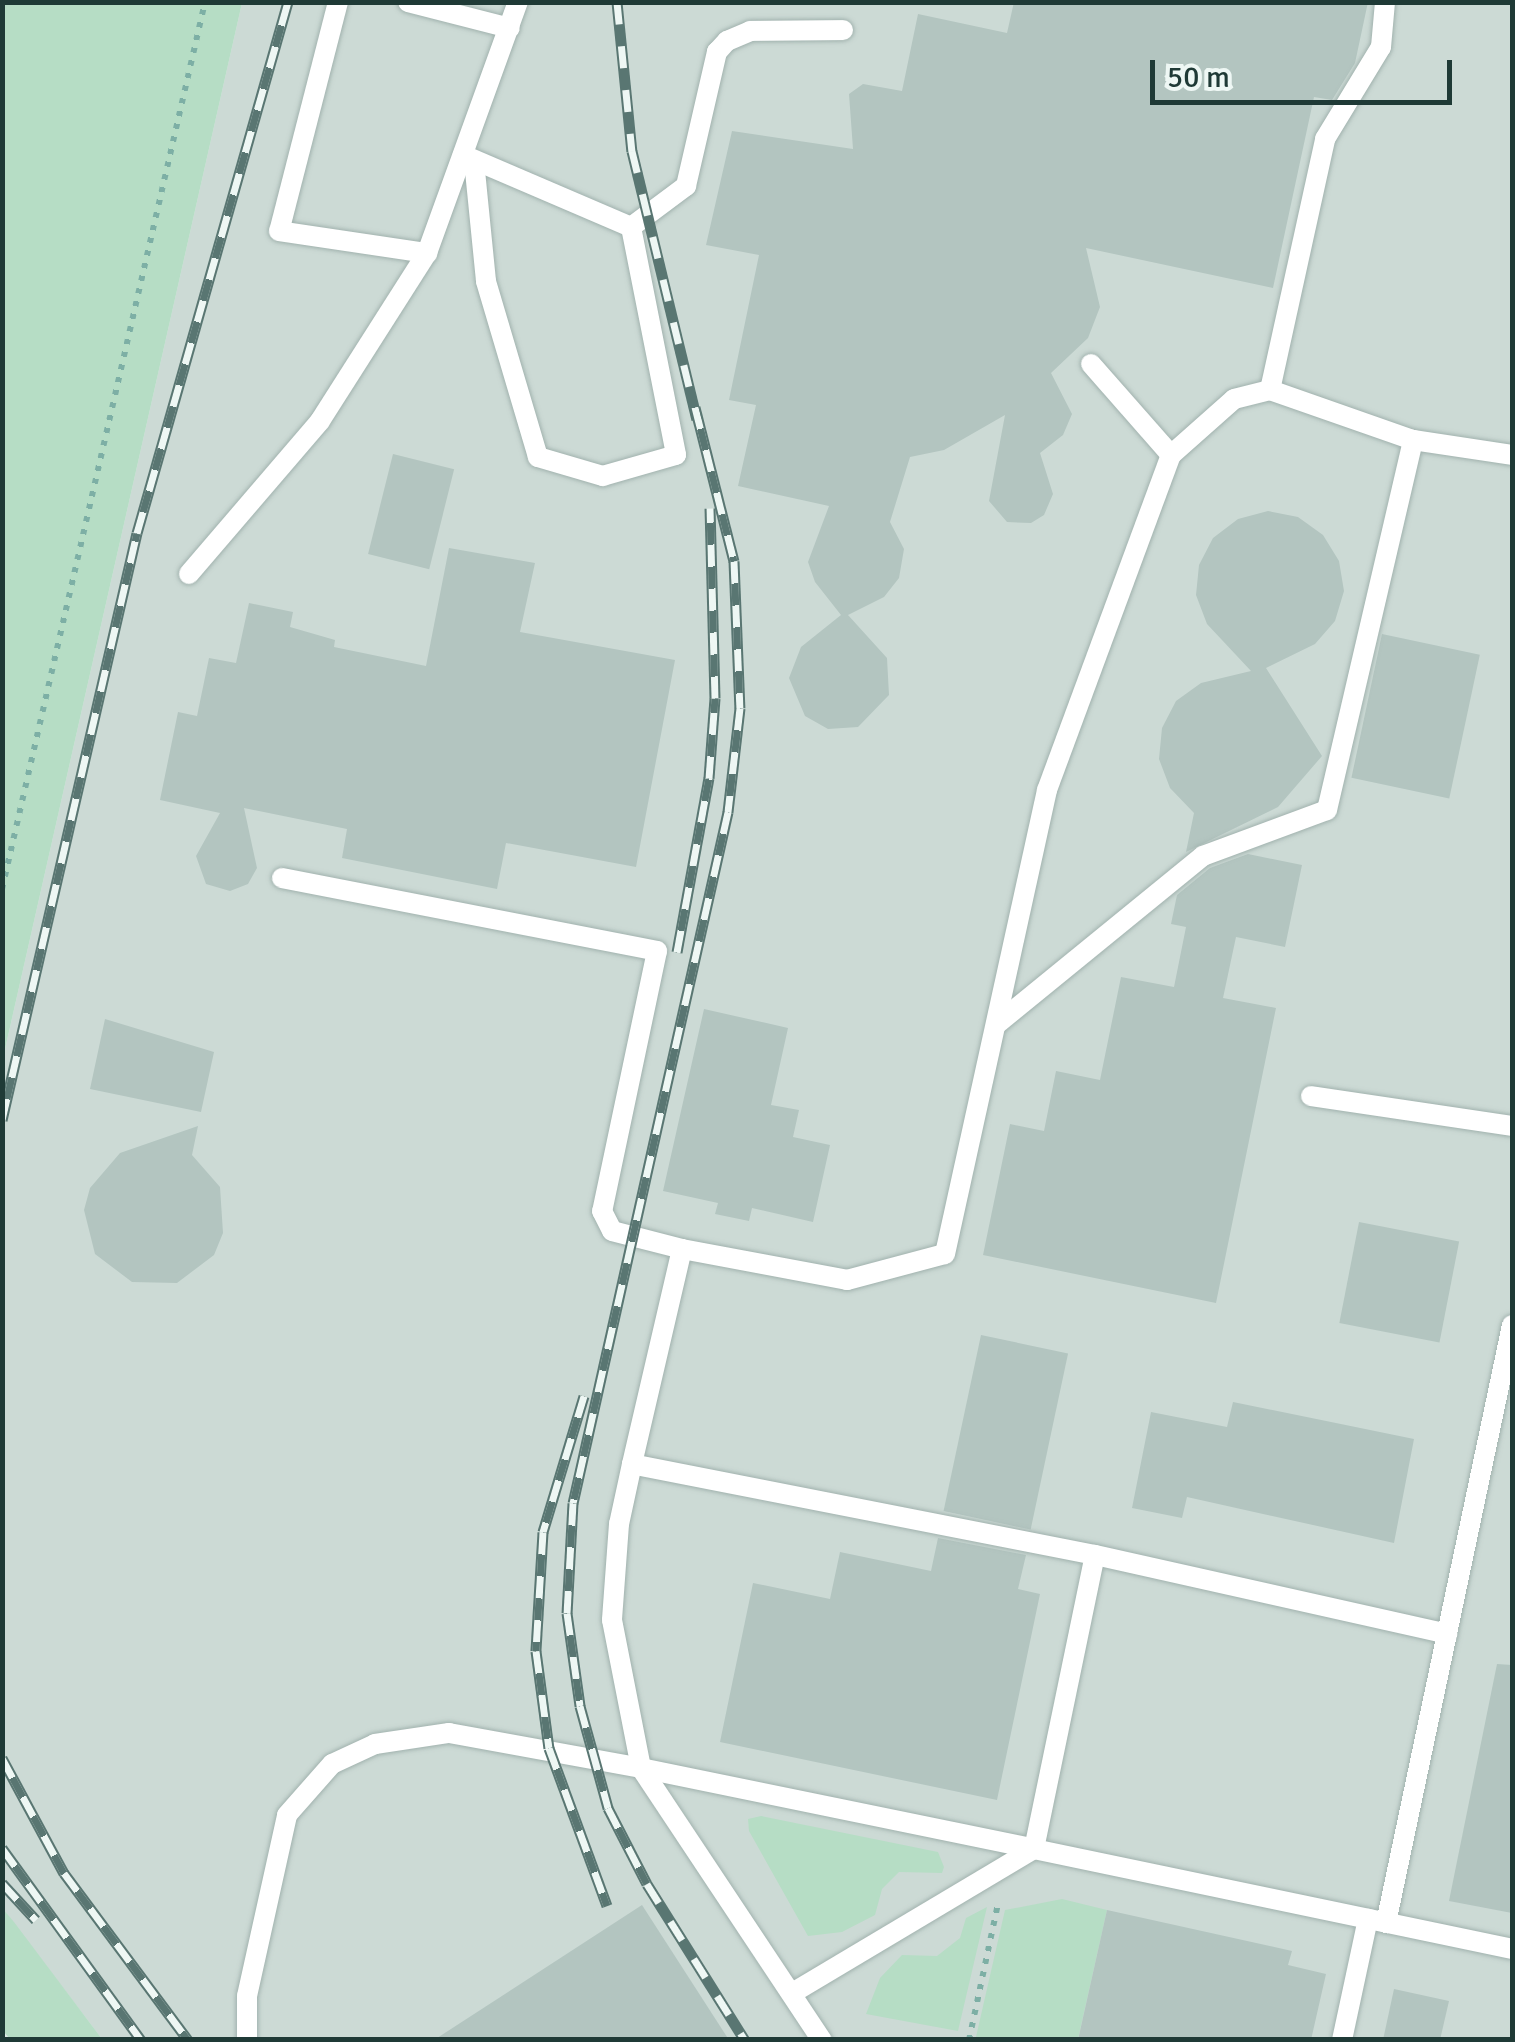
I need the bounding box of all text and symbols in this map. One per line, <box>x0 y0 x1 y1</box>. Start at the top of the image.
scale bar <box>1155 40 1458 102</box>
text: 50 m <box>1167 59 1230 96</box>

